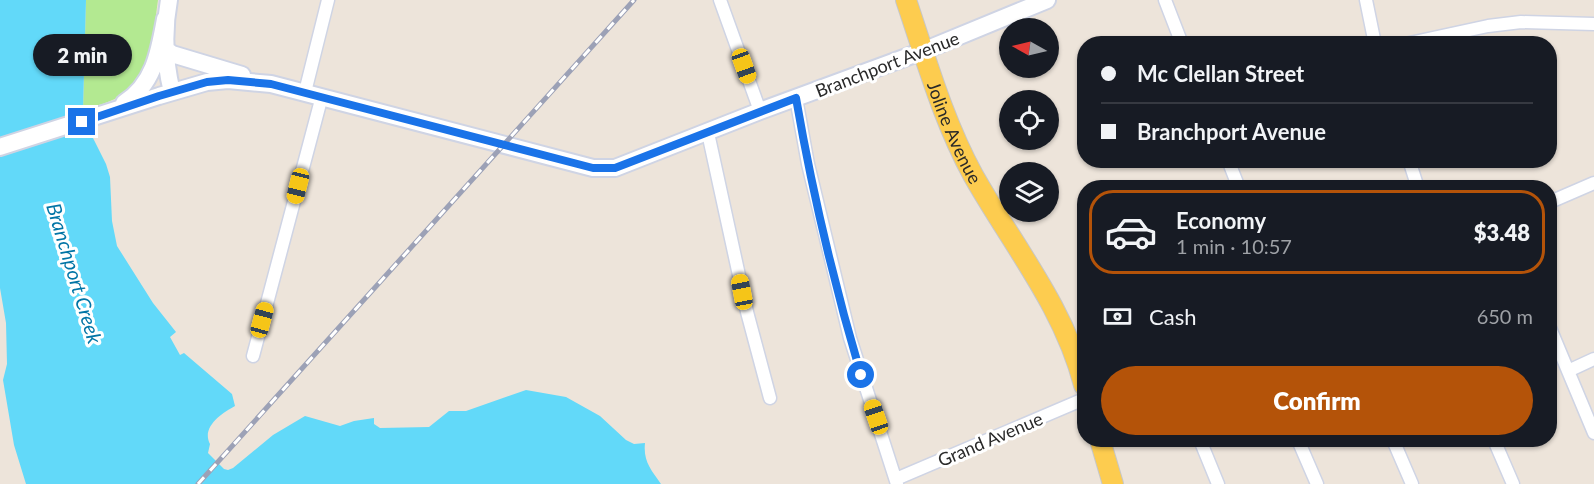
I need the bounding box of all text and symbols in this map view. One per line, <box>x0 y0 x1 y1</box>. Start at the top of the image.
north arrow <box>999 18 1059 78</box>
map controls <box>999 18 1059 222</box>
street label: Branchport Avenue <box>812 26 962 102</box>
callout: 2 min <box>32 35 132 77</box>
text: 2 min <box>58 43 107 67</box>
car <box>729 46 759 86</box>
text: Mc Clellan Street <box>1137 60 1304 87</box>
street label: Joline Avenue <box>923 78 987 187</box>
button: locate <box>999 90 1059 150</box>
route end <box>68 108 95 135</box>
text: Branchport Avenue <box>1137 118 1326 145</box>
button: layers <box>999 162 1059 222</box>
car <box>285 166 311 206</box>
water label: Branchport Creek <box>42 200 108 347</box>
icon: car <box>1104 205 1158 259</box>
text: Economy <box>1176 207 1266 234</box>
text: $3.48 <box>1474 219 1530 246</box>
text: 1 min · 10:57 <box>1176 234 1292 258</box>
car <box>730 273 754 311</box>
car <box>249 300 275 340</box>
icon: cash <box>1101 300 1134 333</box>
text: Cash <box>1149 303 1196 330</box>
text: 650 m <box>1477 304 1533 328</box>
route start <box>847 361 874 388</box>
button: Confirm <box>1101 366 1533 435</box>
car <box>862 397 890 437</box>
street label: Grand Avenue <box>934 407 1046 471</box>

